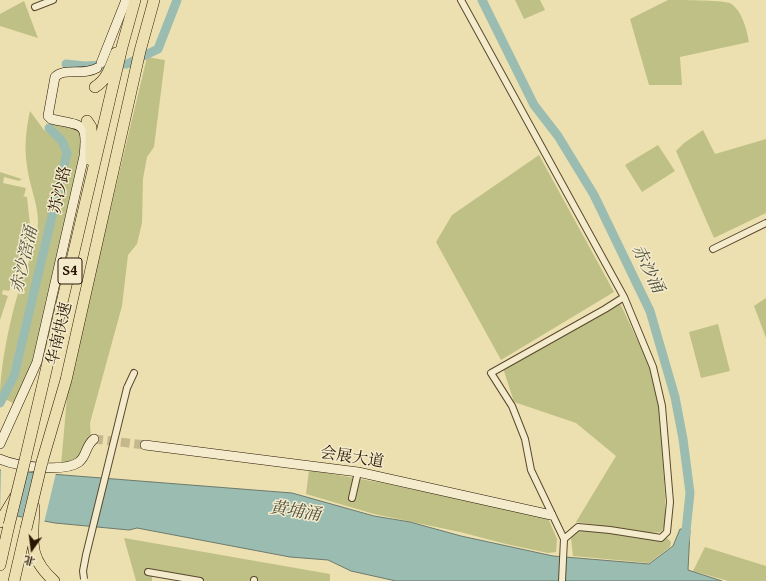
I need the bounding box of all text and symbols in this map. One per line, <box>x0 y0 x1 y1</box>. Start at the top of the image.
street label: 苏沙路 <box>46 164 76 216</box>
water label: 赤沙滘涌 <box>7 225 43 295</box>
water label: 赤沙涌 <box>627 242 667 296</box>
road number: S4 <box>58 258 82 284</box>
street label: 华南快速 <box>43 301 77 367</box>
street label: 会展大道 <box>319 444 385 472</box>
water label: 黄埔涌 <box>268 498 322 526</box>
north arrow <box>12 529 52 569</box>
text: 北 <box>22 552 36 570</box>

